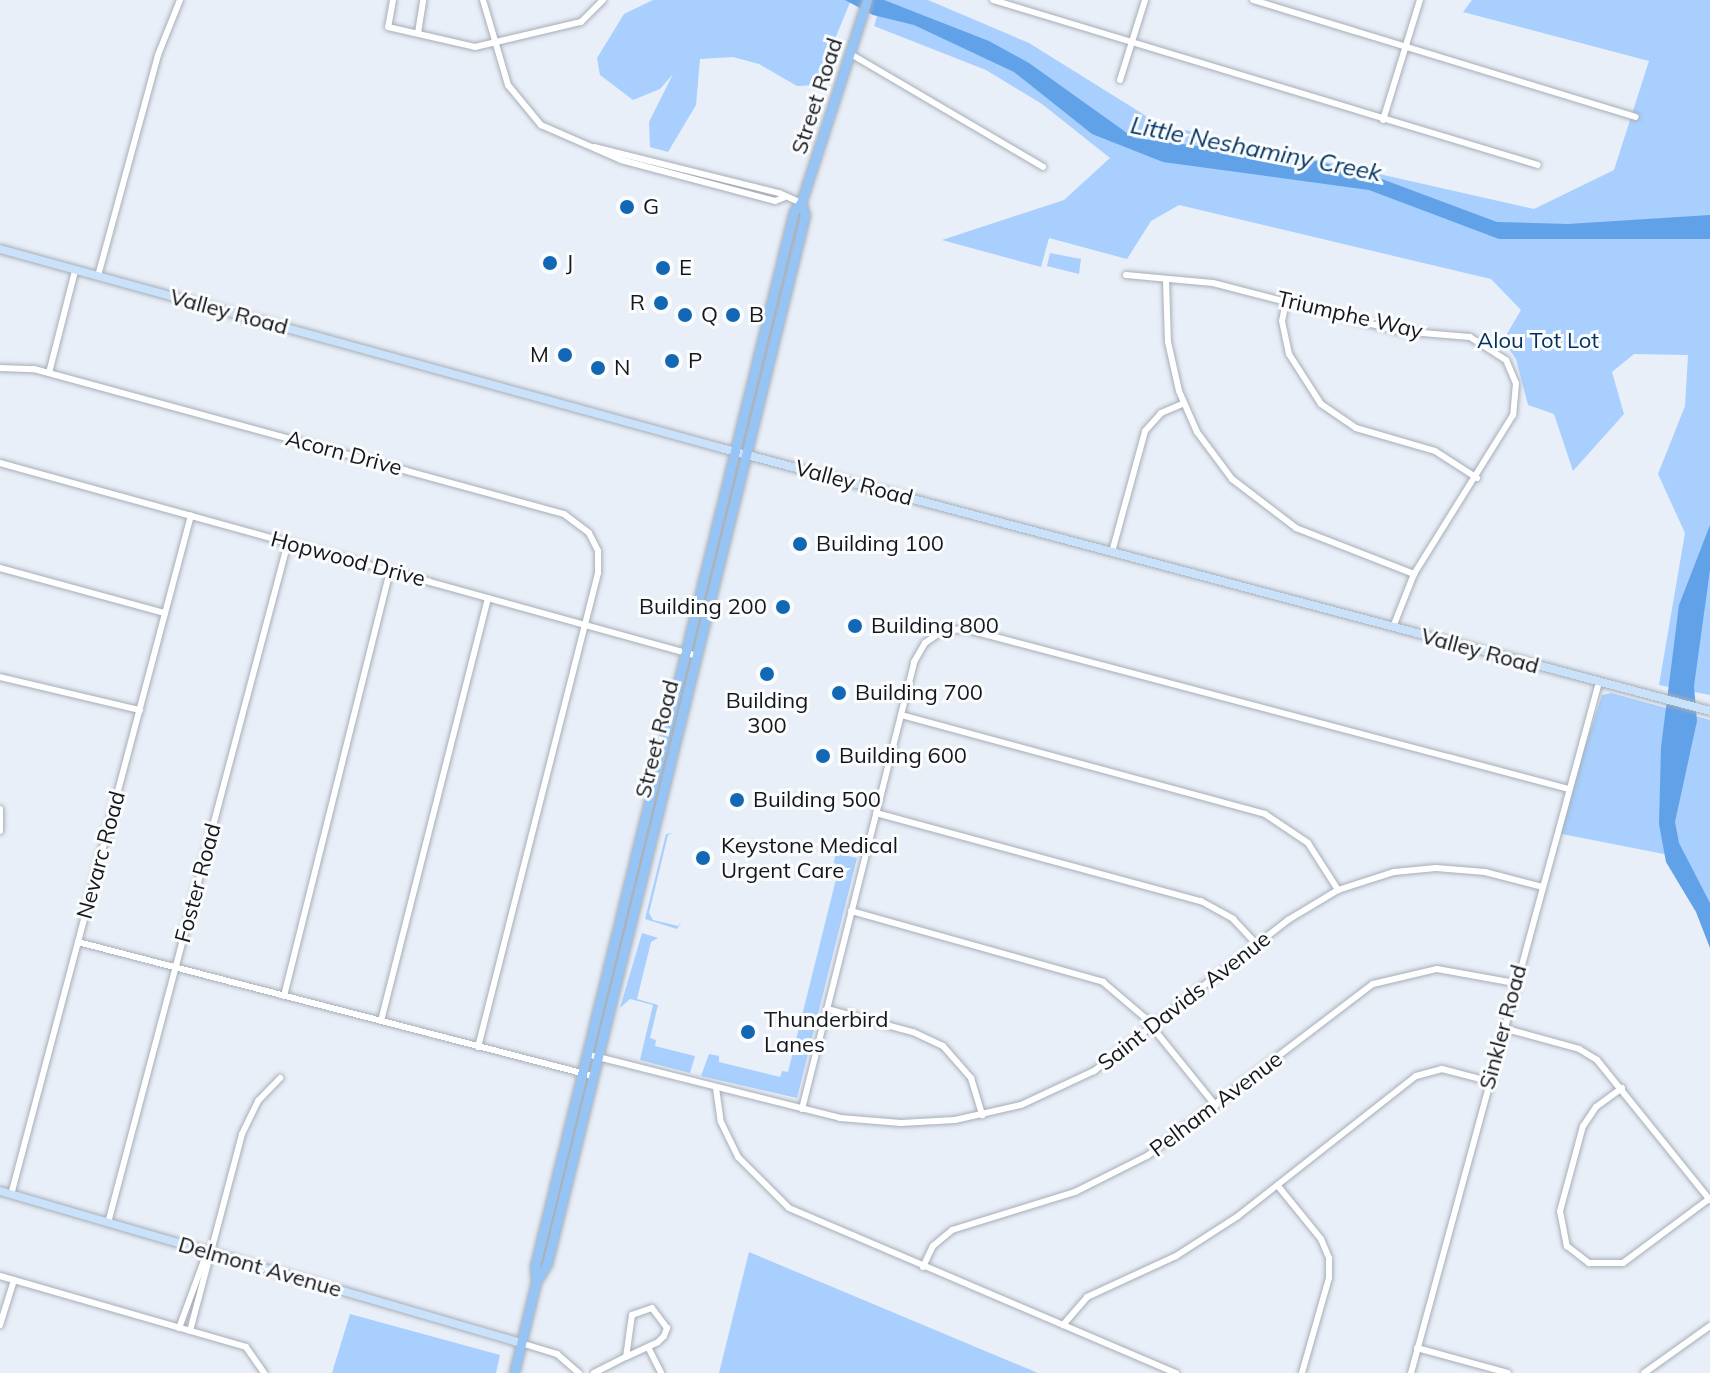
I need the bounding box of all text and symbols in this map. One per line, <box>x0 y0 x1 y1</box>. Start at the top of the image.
street label: Street Road <box>786 35 848 157</box>
water label: Little Neshaminy Creek <box>1128 111 1384 187</box>
place label: G <box>643 194 659 220</box>
marker: G <box>618 198 636 216</box>
place label: J <box>566 250 573 276</box>
marker: J <box>541 254 559 272</box>
place label: E <box>679 255 692 281</box>
marker: E <box>654 259 672 277</box>
street label: Valley Road <box>167 284 291 340</box>
street label: Triumphe Way <box>1275 285 1425 345</box>
place label: R <box>630 290 645 316</box>
marker: R <box>652 294 670 312</box>
place label: Q <box>701 302 718 328</box>
place label: B <box>749 302 764 328</box>
marker: Q <box>676 306 694 324</box>
marker: B <box>724 306 742 324</box>
park label: Alou Tot Lot <box>1477 328 1599 354</box>
place label: M <box>530 342 549 368</box>
marker: M <box>556 346 574 364</box>
place label: P <box>688 348 702 374</box>
marker: P <box>663 352 681 370</box>
place label: N <box>614 355 630 381</box>
marker: N <box>589 359 607 377</box>
street label: Acorn Drive <box>283 425 405 481</box>
street label: Valley Road <box>792 455 916 511</box>
street label: Hopwood Drive <box>268 526 428 592</box>
place label: Building 100 <box>816 531 944 557</box>
marker: Building 100 <box>791 535 809 553</box>
place label: Building 200 <box>639 594 767 620</box>
marker: Building 200 <box>774 598 792 616</box>
place label: Building 800 <box>871 613 999 639</box>
marker: Building 800 <box>846 617 864 635</box>
street label: Valley Road <box>1418 623 1542 679</box>
marker: Building 300 <box>758 665 776 683</box>
street label: Street Road <box>630 677 684 801</box>
place label: Building 700 <box>855 680 983 706</box>
marker: Building 700 <box>830 684 848 702</box>
place label: Building 300 <box>726 687 808 738</box>
place label: Building 600 <box>839 743 967 769</box>
marker: Building 600 <box>814 747 832 765</box>
place label: Building 500 <box>753 787 881 813</box>
street label: Nevarc Road <box>71 788 131 922</box>
marker: Building 500 <box>728 791 746 809</box>
street label: Foster Road <box>169 820 227 946</box>
place label: Keystone Medical Urgent Care <box>721 832 898 884</box>
marker: Keystone Medical Urgent Care <box>692 847 714 869</box>
street label: Saint Davids Avenue <box>1093 926 1275 1076</box>
street label: Sinkler Road <box>1474 962 1532 1092</box>
place label: Thunderbird Lanes <box>764 1006 888 1058</box>
marker: Thunderbird Lanes <box>739 1023 757 1041</box>
street label: Pelham Avenue <box>1145 1046 1287 1162</box>
street label: Delmont Avenue <box>175 1231 345 1303</box>

